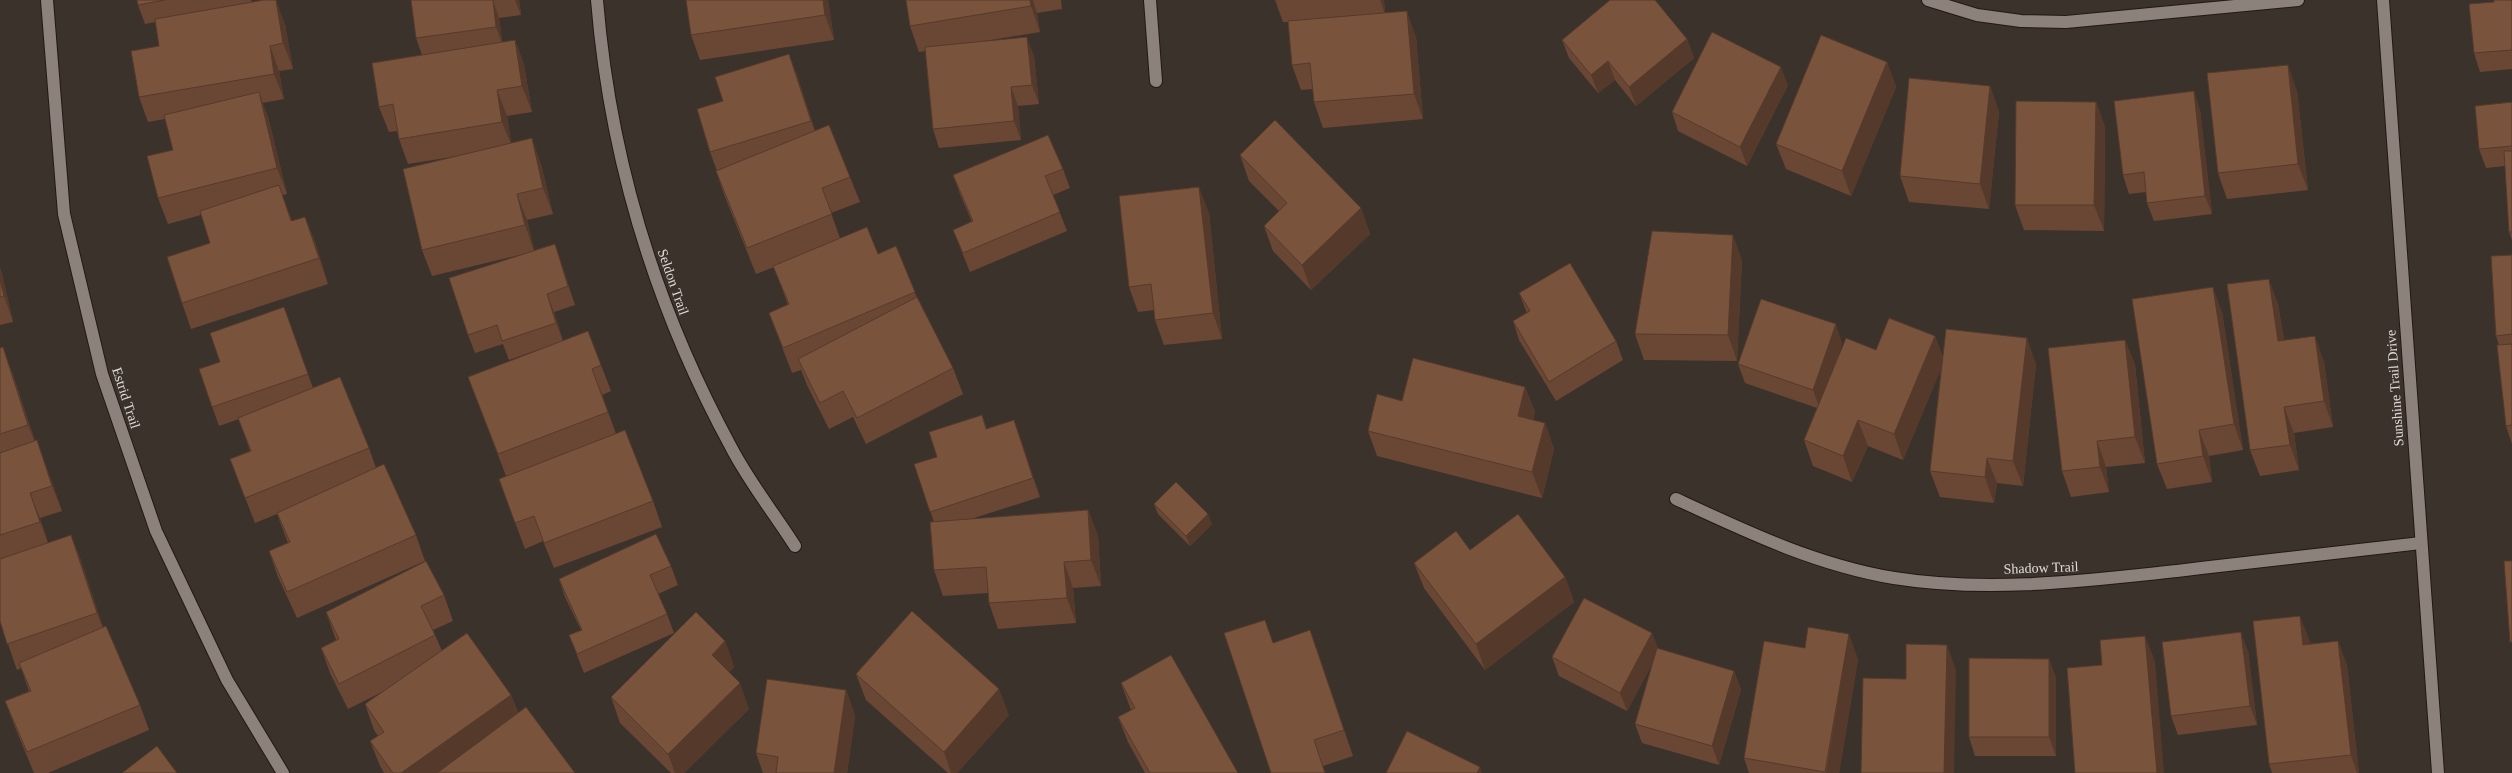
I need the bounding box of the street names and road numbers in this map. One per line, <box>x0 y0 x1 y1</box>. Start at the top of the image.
street label: Seldon Trail <box>655 247 691 317</box>
street label: Sunshine Trail Drive <box>2383 329 2407 447</box>
street label: Estrid Trail <box>109 366 143 431</box>
street label: Shadow Trail <box>2003 559 2079 577</box>

